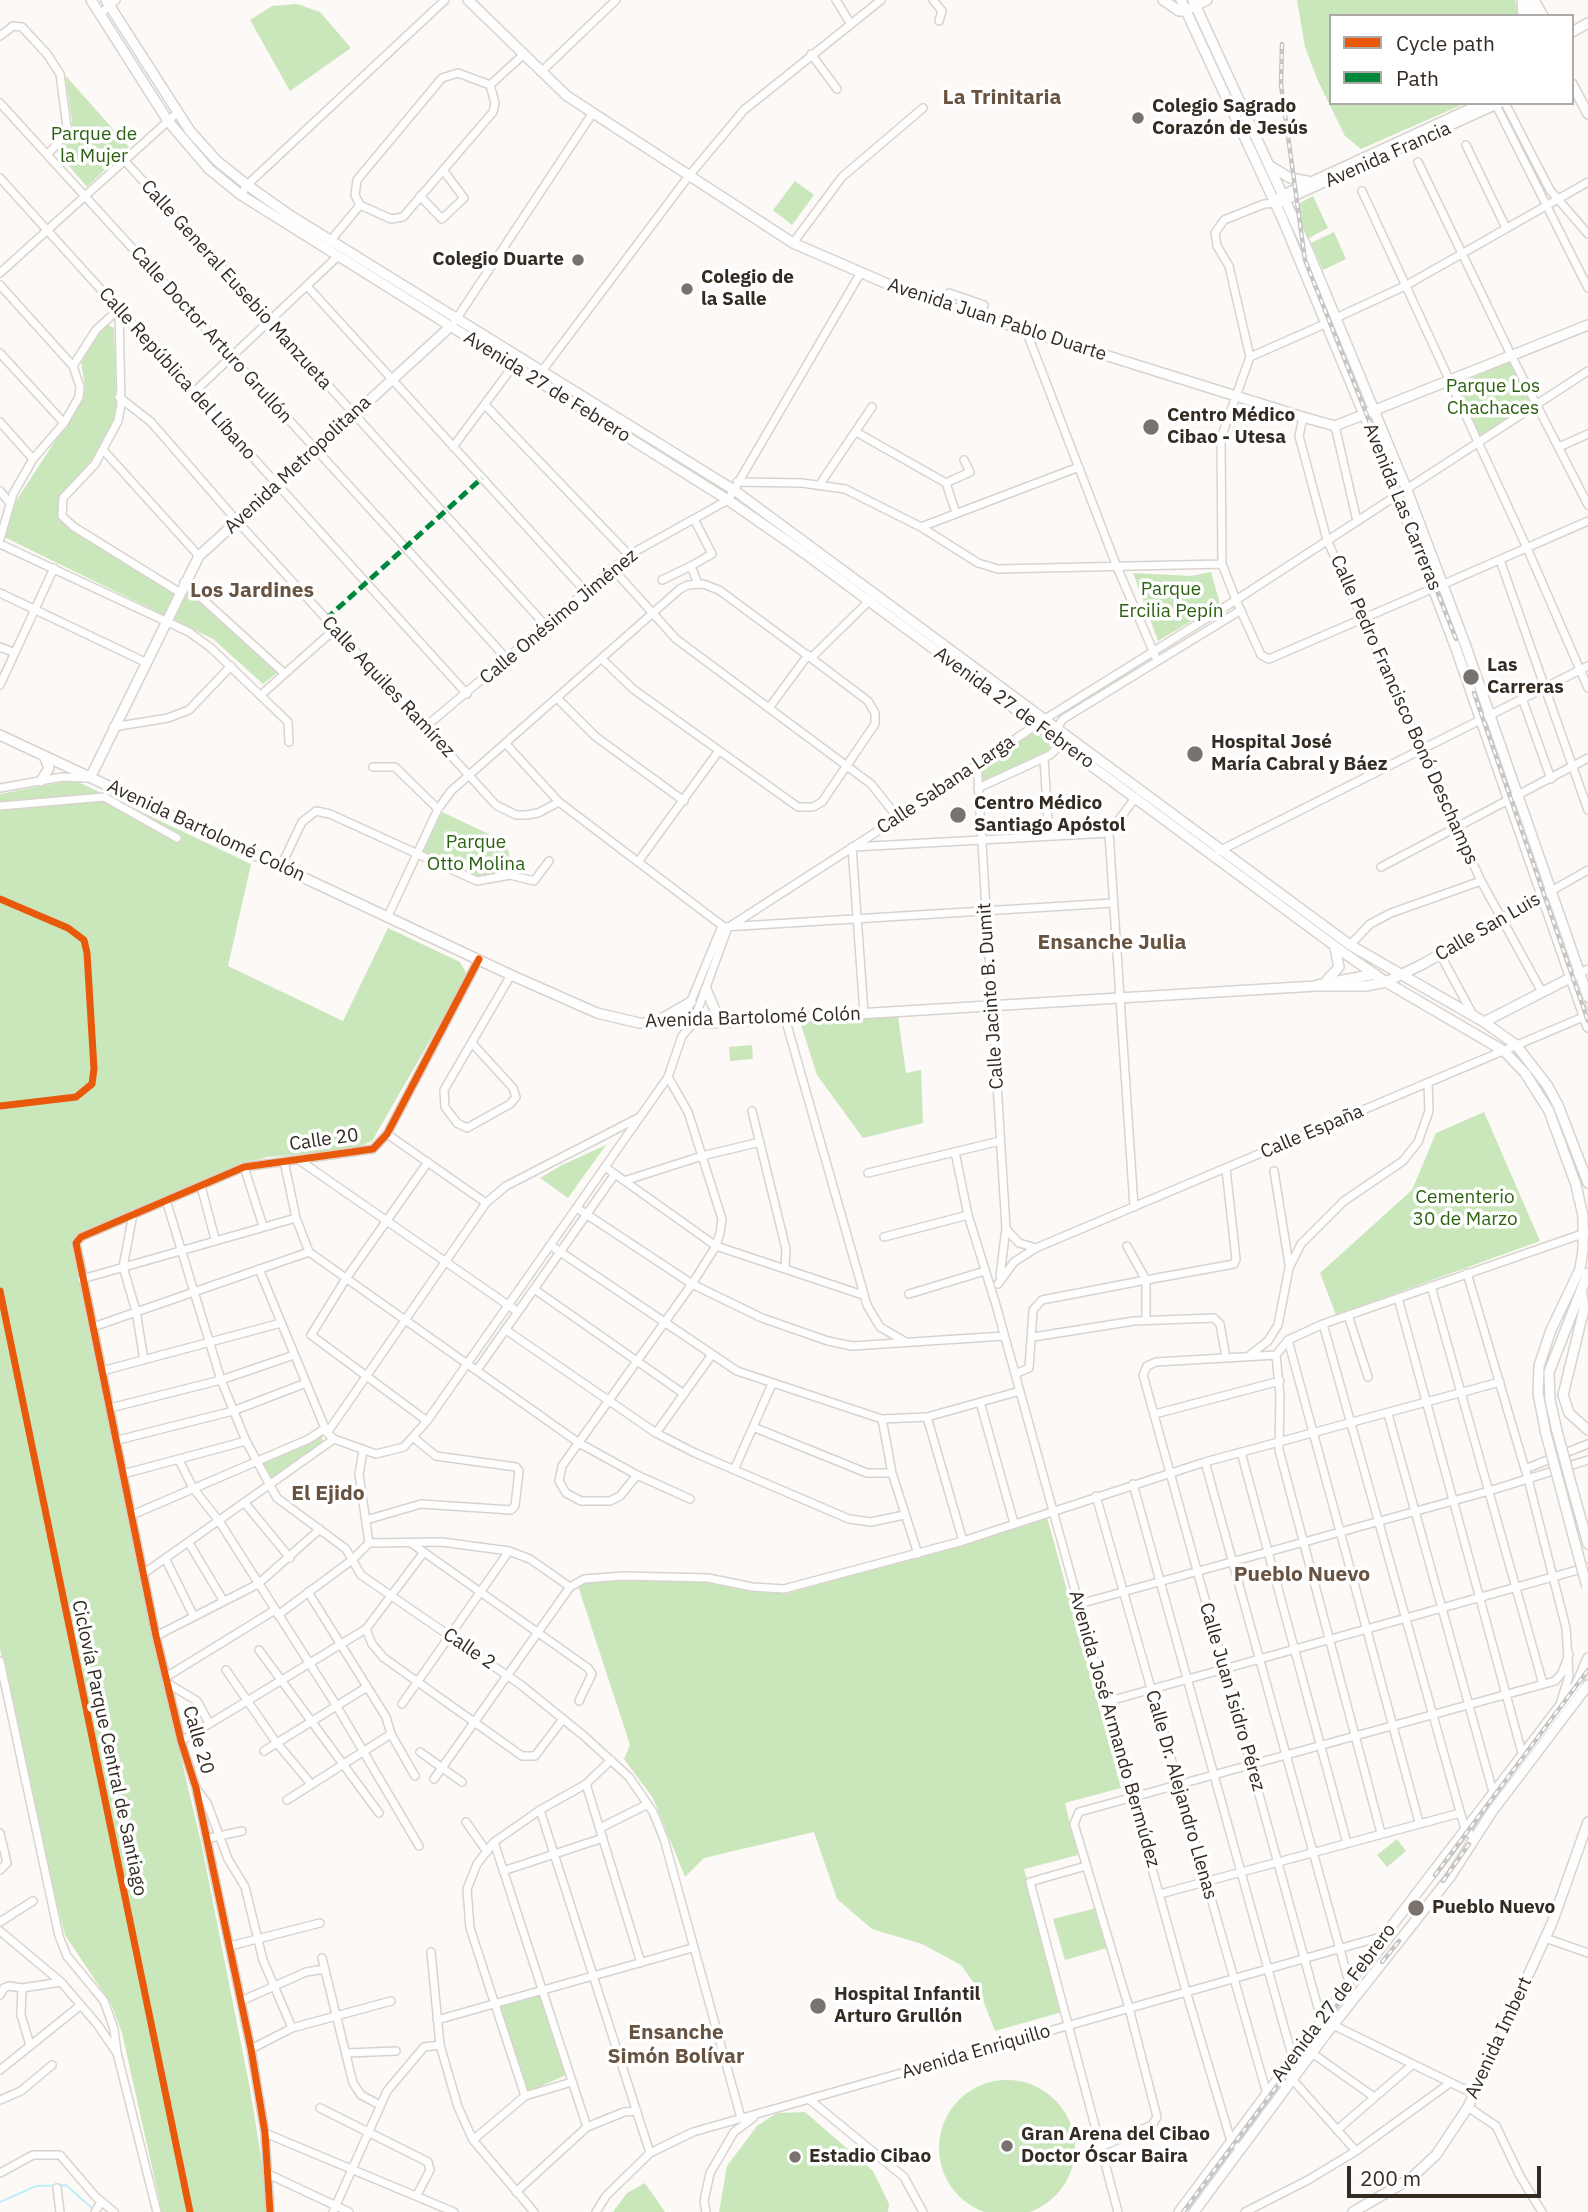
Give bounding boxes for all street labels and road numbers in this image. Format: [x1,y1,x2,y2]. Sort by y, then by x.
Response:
street label: Avenida Francia [1322,117,1454,193]
street label: Calle General Eusebio Manzueta [136,175,336,395]
street label: Calle Doctor Arturo Grullón [126,242,296,428]
street label: Avenida Juan Pablo Duarte [885,274,1109,366]
street label: Calle República del Líbano [93,283,261,465]
street label: Avenida 27 de Febrero [459,326,635,448]
street label: Avenida Metropolitana [220,391,376,539]
street label: Avenida Las Carreras [1358,420,1446,594]
street label: Calle Onésimo Jiménez [475,544,643,690]
street label: Calle Pedro Francisco Bonó Deschamps [1325,552,1483,868]
street label: Calle Aquiles Ramírez [317,612,459,762]
street label: Avenida 27 de Febrero [930,642,1098,774]
street label: Calle Sabana Larga [873,730,1019,840]
street label: Avenida Bartolomé Colón [103,775,309,887]
street label: Calle San Luis [1431,888,1545,966]
street label: Calle Jacinto B. Dumit [973,902,1009,1090]
street label: Avenida Bartolomé Colón [645,1003,861,1033]
street label: Calle España [1257,1100,1367,1164]
street label: Calle 20 [288,1124,360,1156]
street label: Avenida José Armando Bermúdez [1063,1588,1165,1870]
street label: Ciclovía Parque Central de Santiago [66,1598,152,1898]
street label: Calle Juan Isidro Pérez [1194,1600,1270,1794]
street label: Calle 2 [438,1623,500,1675]
street label: Calle Dr. Alejandro Llenas [1140,1688,1222,1902]
street label: Calle 20 [177,1703,219,1777]
street label: Avenida 27 de Febrero [1267,1919,1401,2087]
street label: Avenida Imbert [1461,1973,1537,2103]
street label: Avenida Enriquillo [899,2020,1053,2084]

